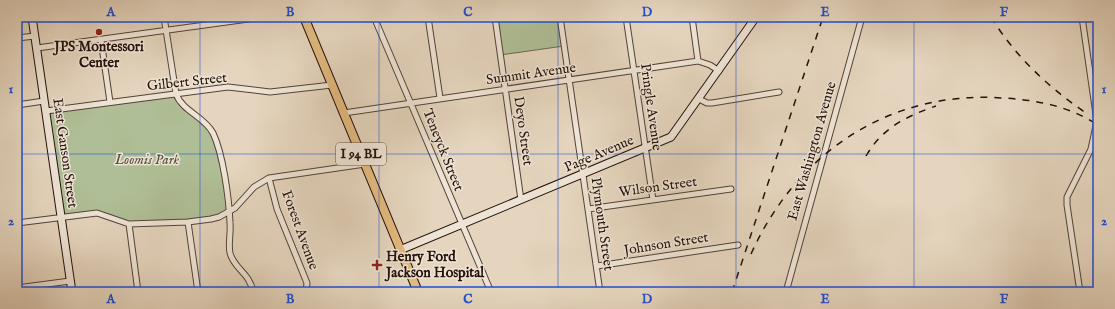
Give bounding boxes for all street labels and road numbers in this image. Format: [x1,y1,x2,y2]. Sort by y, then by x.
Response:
street label: Summit Avenue [485,59,578,89]
street label: Pringle Avenue [636,62,666,152]
street label: Gilbert Street [146,69,228,95]
street label: East Washington Avenue [784,79,841,223]
street label: Deyo Street [509,95,537,167]
street label: East Ganson Street [48,97,82,209]
street label: Teneyck Street [418,106,468,194]
street label: Page Avenue [561,131,637,177]
road number: I 94 BL [336,143,386,165]
street label: Wilson Street [618,173,698,201]
street label: Plymouth Street [587,176,617,272]
street label: Forest Avenue [277,188,323,273]
street label: Johnson Street [620,228,710,260]

